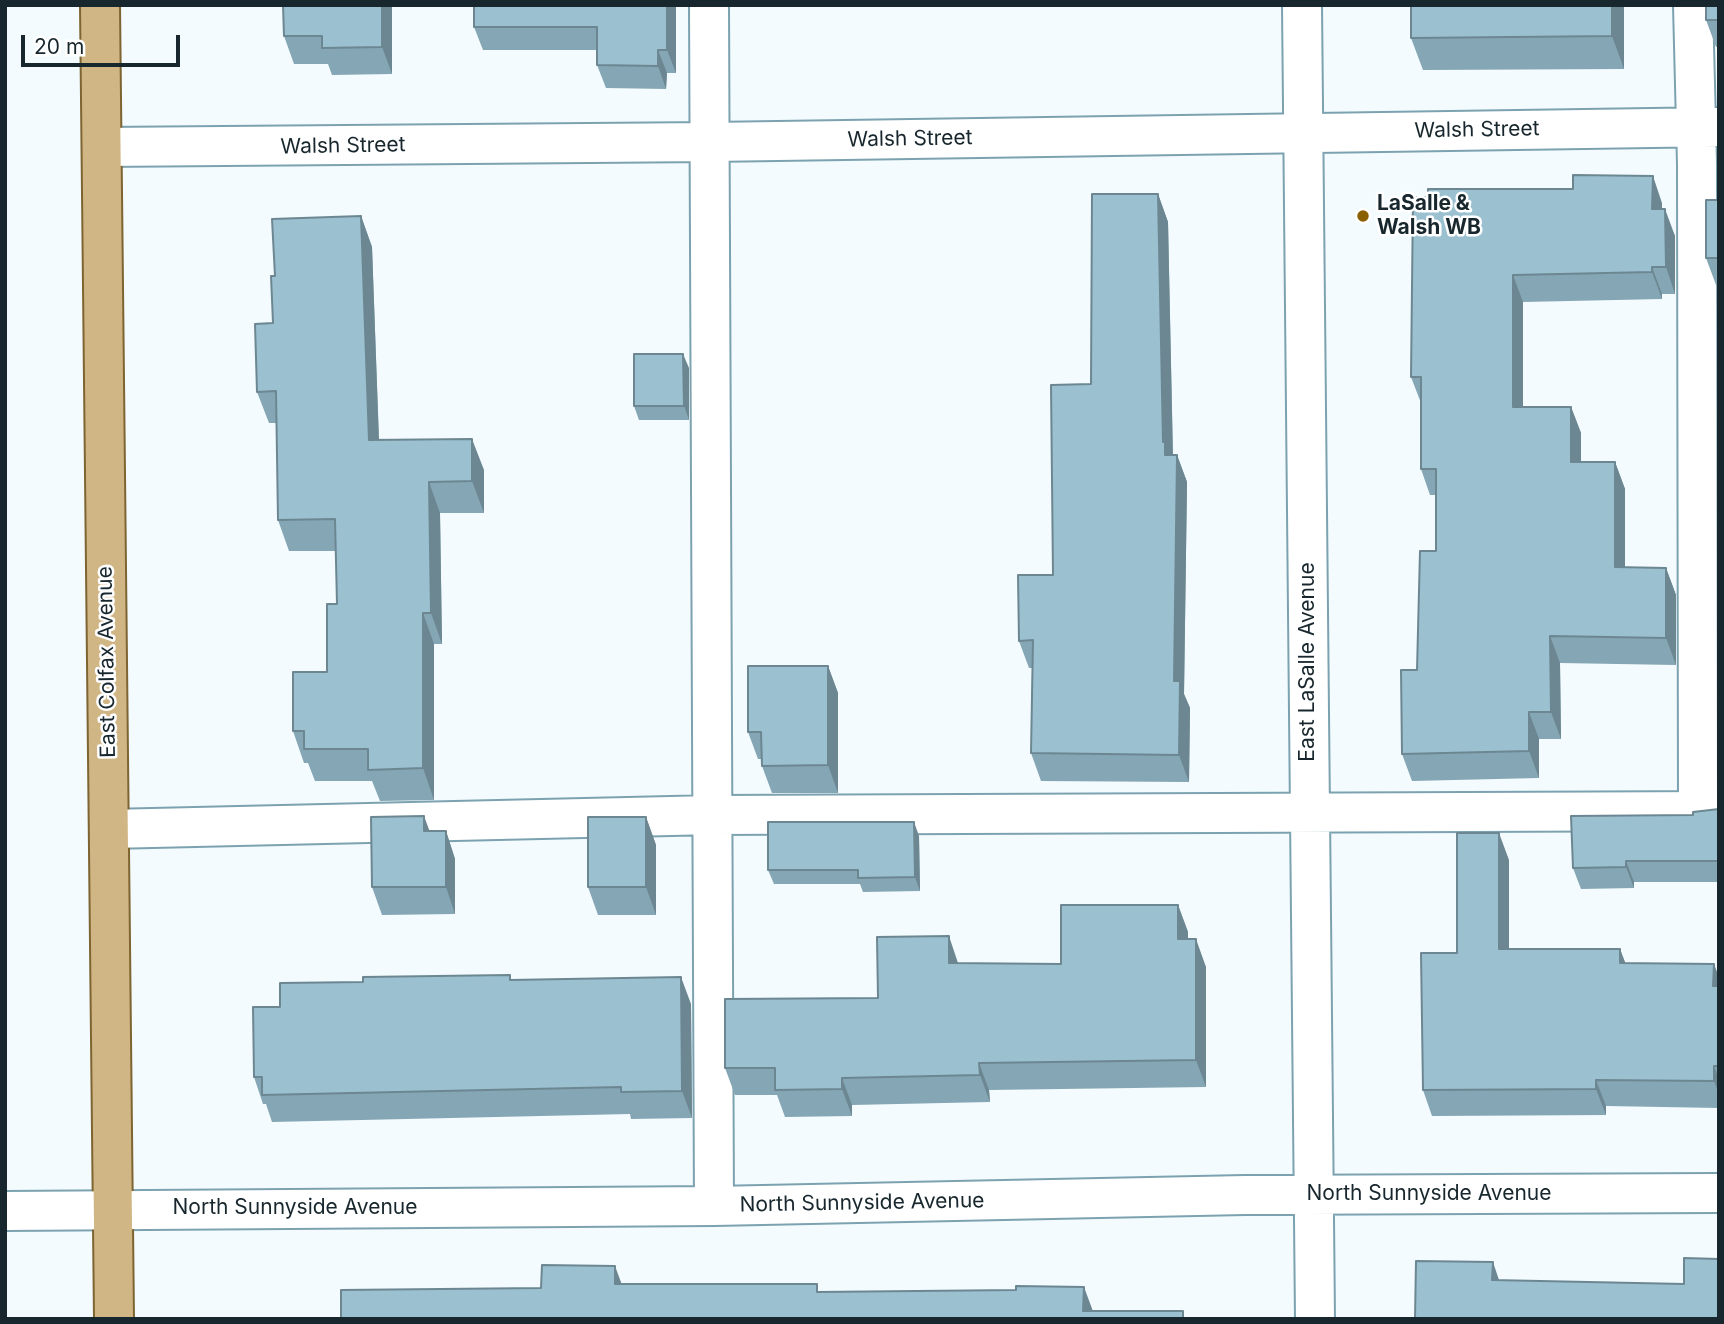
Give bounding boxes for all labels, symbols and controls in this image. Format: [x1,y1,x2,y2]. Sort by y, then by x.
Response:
scale bar [24,21,184,65]
text: 20 m [34,34,84,59]
street label: Walsh Street [1414,116,1540,144]
street label: Walsh Street [847,125,973,153]
street label: Walsh Street [280,132,406,160]
place label: LaSalle & Walsh WB [1377,191,1481,241]
marker: LaSalle & Walsh WB [1355,208,1371,224]
street label: East LaSalle Avenue [1295,562,1321,762]
street label: East Colfax Avenue [93,566,121,758]
street label: North Sunnyside Avenue [1307,1181,1551,1207]
street label: North Sunnyside Avenue [739,1188,985,1218]
street label: North Sunnyside Avenue [173,1195,417,1221]

